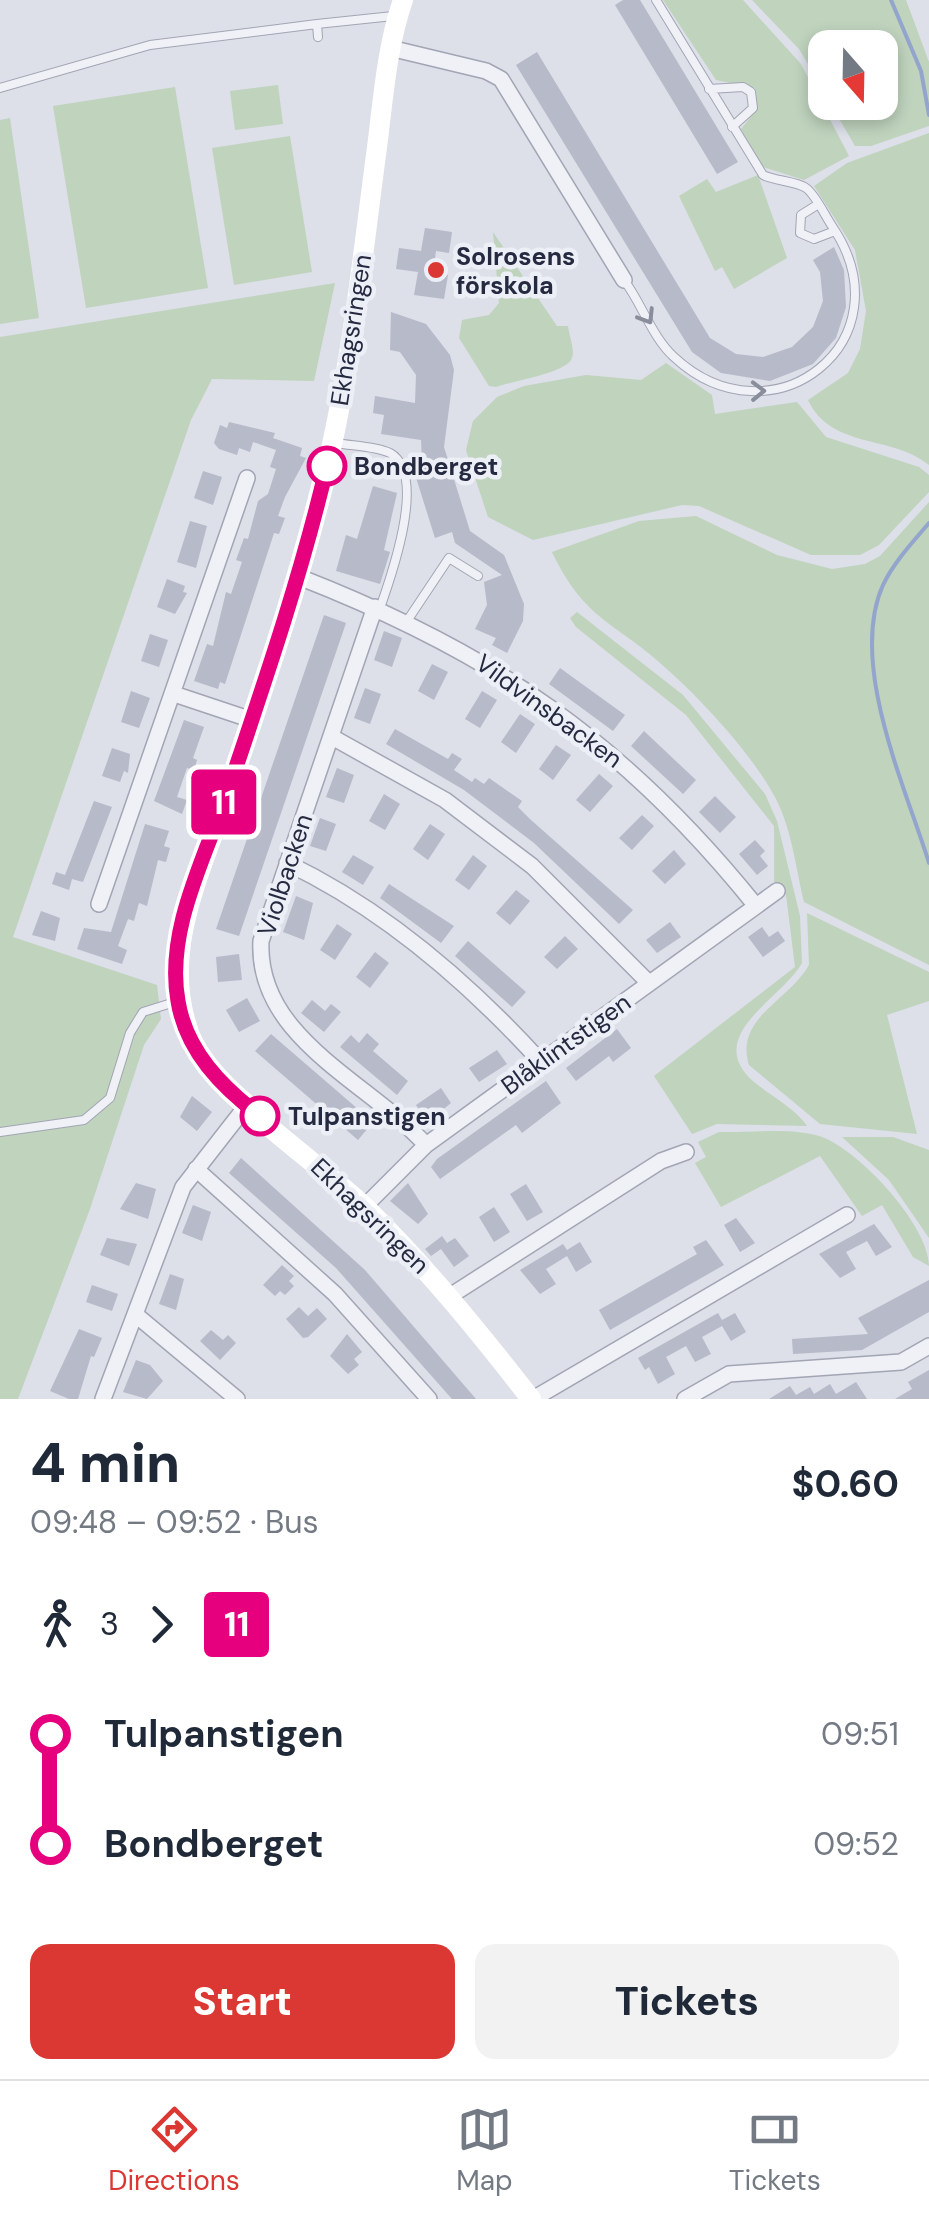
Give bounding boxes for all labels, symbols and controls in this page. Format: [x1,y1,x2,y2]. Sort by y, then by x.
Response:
north arrow [808,30,898,120]
map controls [808,30,898,120]
place label: Solrosens förskola [456,240,575,302]
street label: Ekhagsringen [323,252,379,408]
marker: Solrosens förskola [425,259,447,281]
one-way arrow [635,306,654,324]
one-way arrow [751,380,767,401]
marker: Bondberget [308,447,346,485]
place label: Bondberget [354,450,498,483]
street label: Vildvinsbacken [469,647,629,775]
line badge: 11 [179,770,269,834]
text: 11 [211,779,237,825]
street label: Violbacken [250,810,320,940]
street label: Blåklintstigen [495,986,637,1102]
marker: Tulpanstigen [241,1097,279,1135]
place label: Tulpanstigen [288,1100,446,1133]
street label: Ekhagsringen [304,1151,436,1281]
text: 4 min [30,1427,180,1499]
text: $0.60 [792,1459,899,1509]
text: 09:48 – 09:52 · Bus [30,1501,319,1543]
icon: walk [30,1597,85,1652]
icon: forward [134,1597,189,1652]
text: 11 [224,1601,249,1647]
text: 3 [100,1603,119,1645]
text: Tulpanstigen [104,1709,344,1759]
text: 09:51 [821,1713,899,1755]
text: Bondberget [104,1819,324,1869]
text: 09:52 [813,1823,899,1865]
button: Start [30,1944,455,2059]
button: Tickets [475,1944,899,2059]
tab: Directions [108,2102,240,2199]
tab: Map [456,2102,513,2199]
tab: Tickets [729,2102,821,2199]

